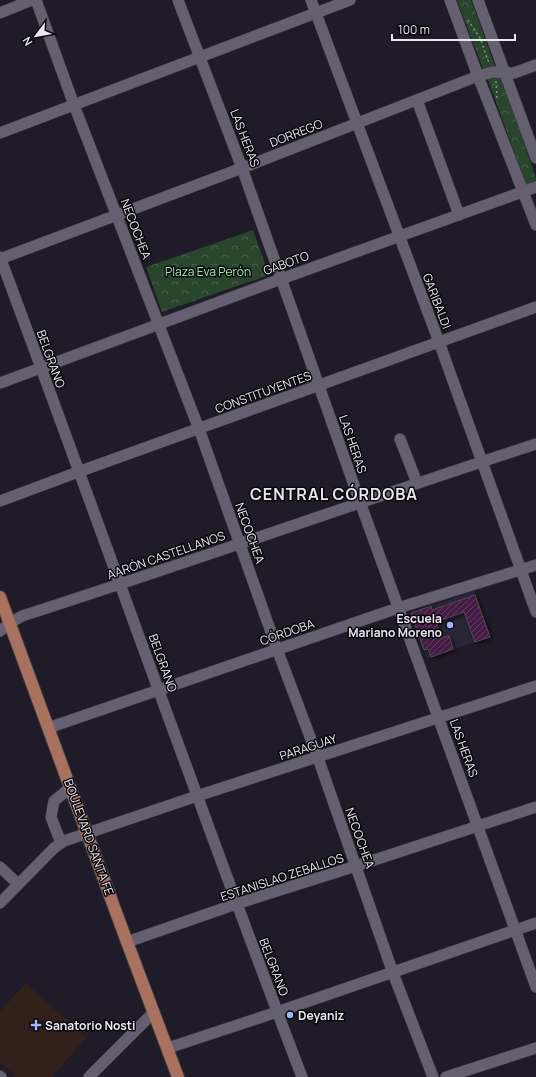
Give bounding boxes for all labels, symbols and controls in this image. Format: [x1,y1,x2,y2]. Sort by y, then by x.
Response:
north arrow [16,16,56,56]
scale bar [392,16,515,42]
text: 100 m [398,21,430,38]
text: N [19,34,36,49]
street label: LAS HERAS [226,107,264,169]
street label: DORREGO [267,115,325,151]
street label: NECOCHEA [117,196,155,262]
street label: GABOTO [261,247,312,279]
park label: Plaza Eva Perón [165,263,251,280]
street label: GARIBALDI [419,271,455,331]
street label: BELGRANO [33,328,69,391]
street label: CONSTITUYENTES [213,367,313,417]
street label: LAS HERAS [335,413,371,475]
district label: CENTRAL CÓRDOBA [250,483,418,505]
street label: NECOCHEA [231,500,269,566]
street label: AARÓN CASTELLANOS [105,527,227,583]
place label: Escuela Mariano Moreno [348,610,442,641]
street label: CÓRDOBA [257,615,317,649]
marker: Escuela Mariano Moreno [445,620,455,630]
street label: BELGRANO [145,632,181,695]
street label: LAS HERAS [446,717,482,779]
street label: PARAGUAY [277,730,339,764]
street label: BOULEVARD SANTA FE [60,777,118,898]
street label: NECOCHEA [341,805,379,871]
street label: ESTANISLAO ZEBALLOS [218,849,346,905]
street label: BELGRANO [255,936,293,999]
place label: Deyaniz [298,1007,344,1024]
marker: Deyaniz [285,1010,295,1020]
place label: Sanatorio Nosti [45,1017,135,1034]
marker: Sanatorio Nosti [30,1019,42,1031]

